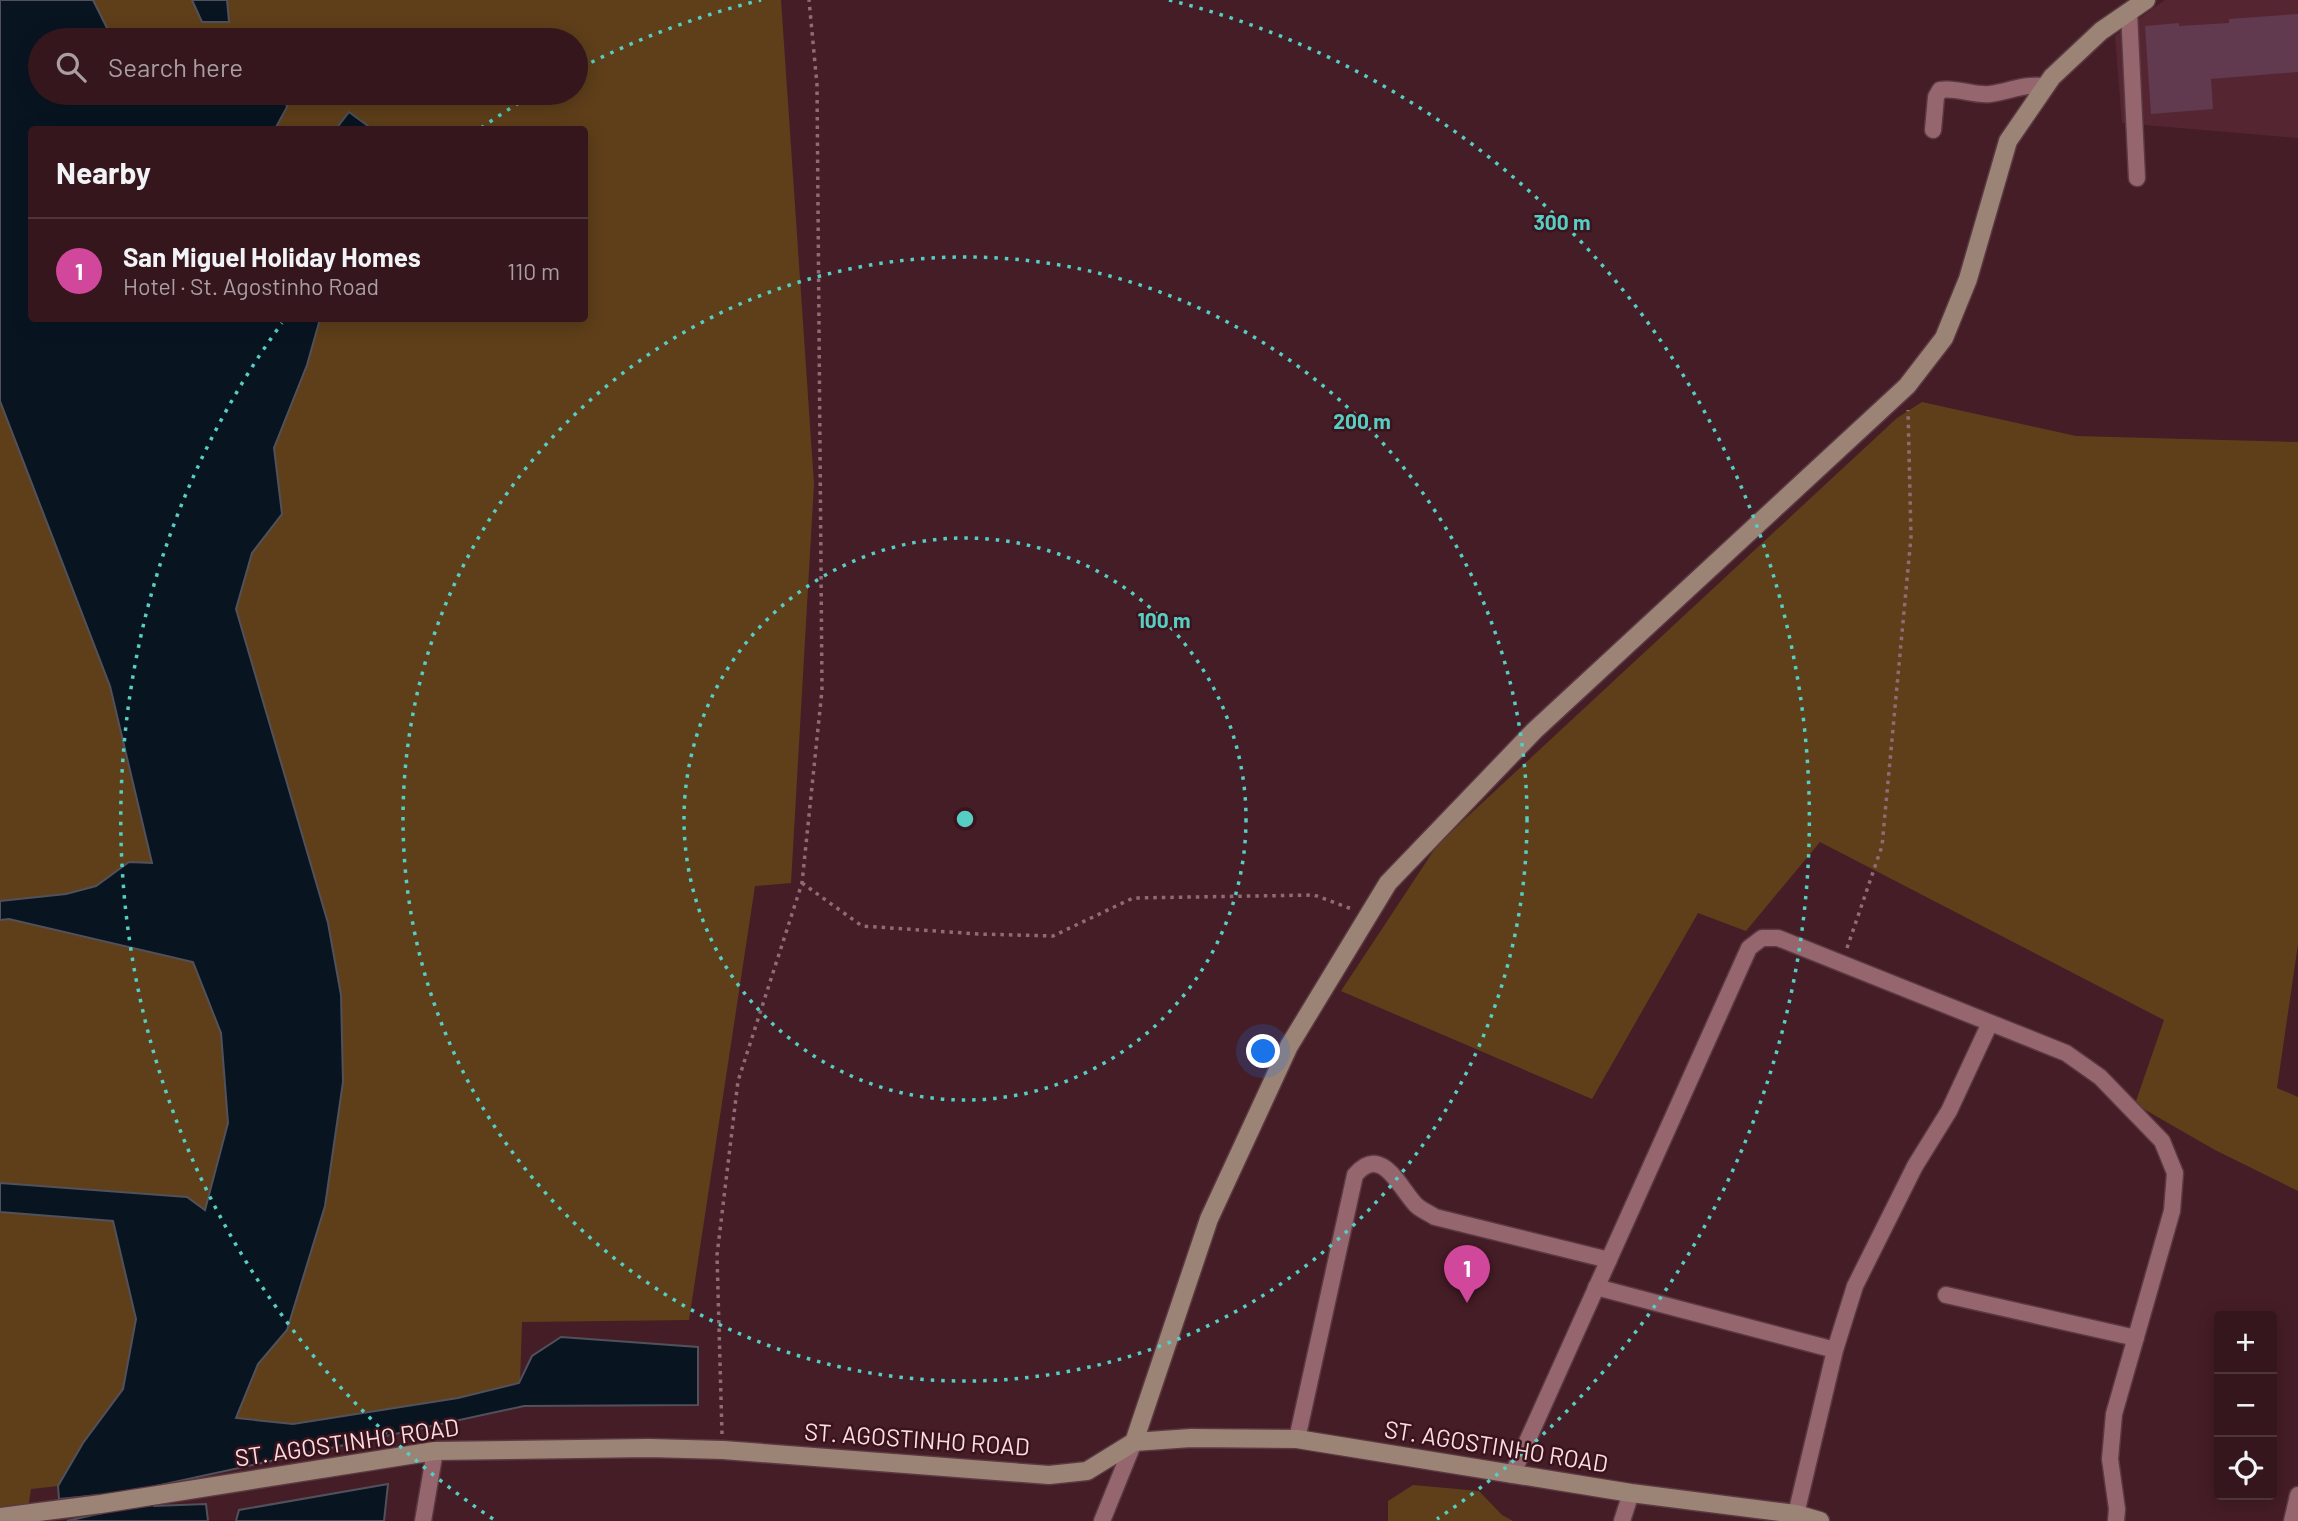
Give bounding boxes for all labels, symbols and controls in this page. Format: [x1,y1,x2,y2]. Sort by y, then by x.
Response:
search box [28,28,588,105]
icon: search [52,48,90,86]
text: Search here [108,51,243,82]
text: Nearby [56,154,151,190]
text: 300 m [1533,209,1591,234]
text: San Miguel Holiday Homes [123,241,421,272]
text: 1 [75,257,83,285]
text: 110 m [507,257,560,285]
text: Hotel · St. Agostinho Road [123,272,379,300]
text: 200 m [1333,408,1391,433]
text: 100 m [1137,607,1191,632]
centre of rings [953,807,977,831]
your location [1246,1034,1280,1068]
pin: 1 [1444,1245,1490,1303]
map controls [2214,1311,2277,1500]
button: + [2214,1311,2277,1374]
button: − [2214,1374,2277,1437]
street label: ST. AGOSTINHO ROAD [233,1411,461,1472]
street label: ST. AGOSTINHO ROAD [1382,1414,1610,1478]
street label: ST. AGOSTINHO ROAD [803,1416,1031,1461]
button: locate [2214,1437,2277,1500]

